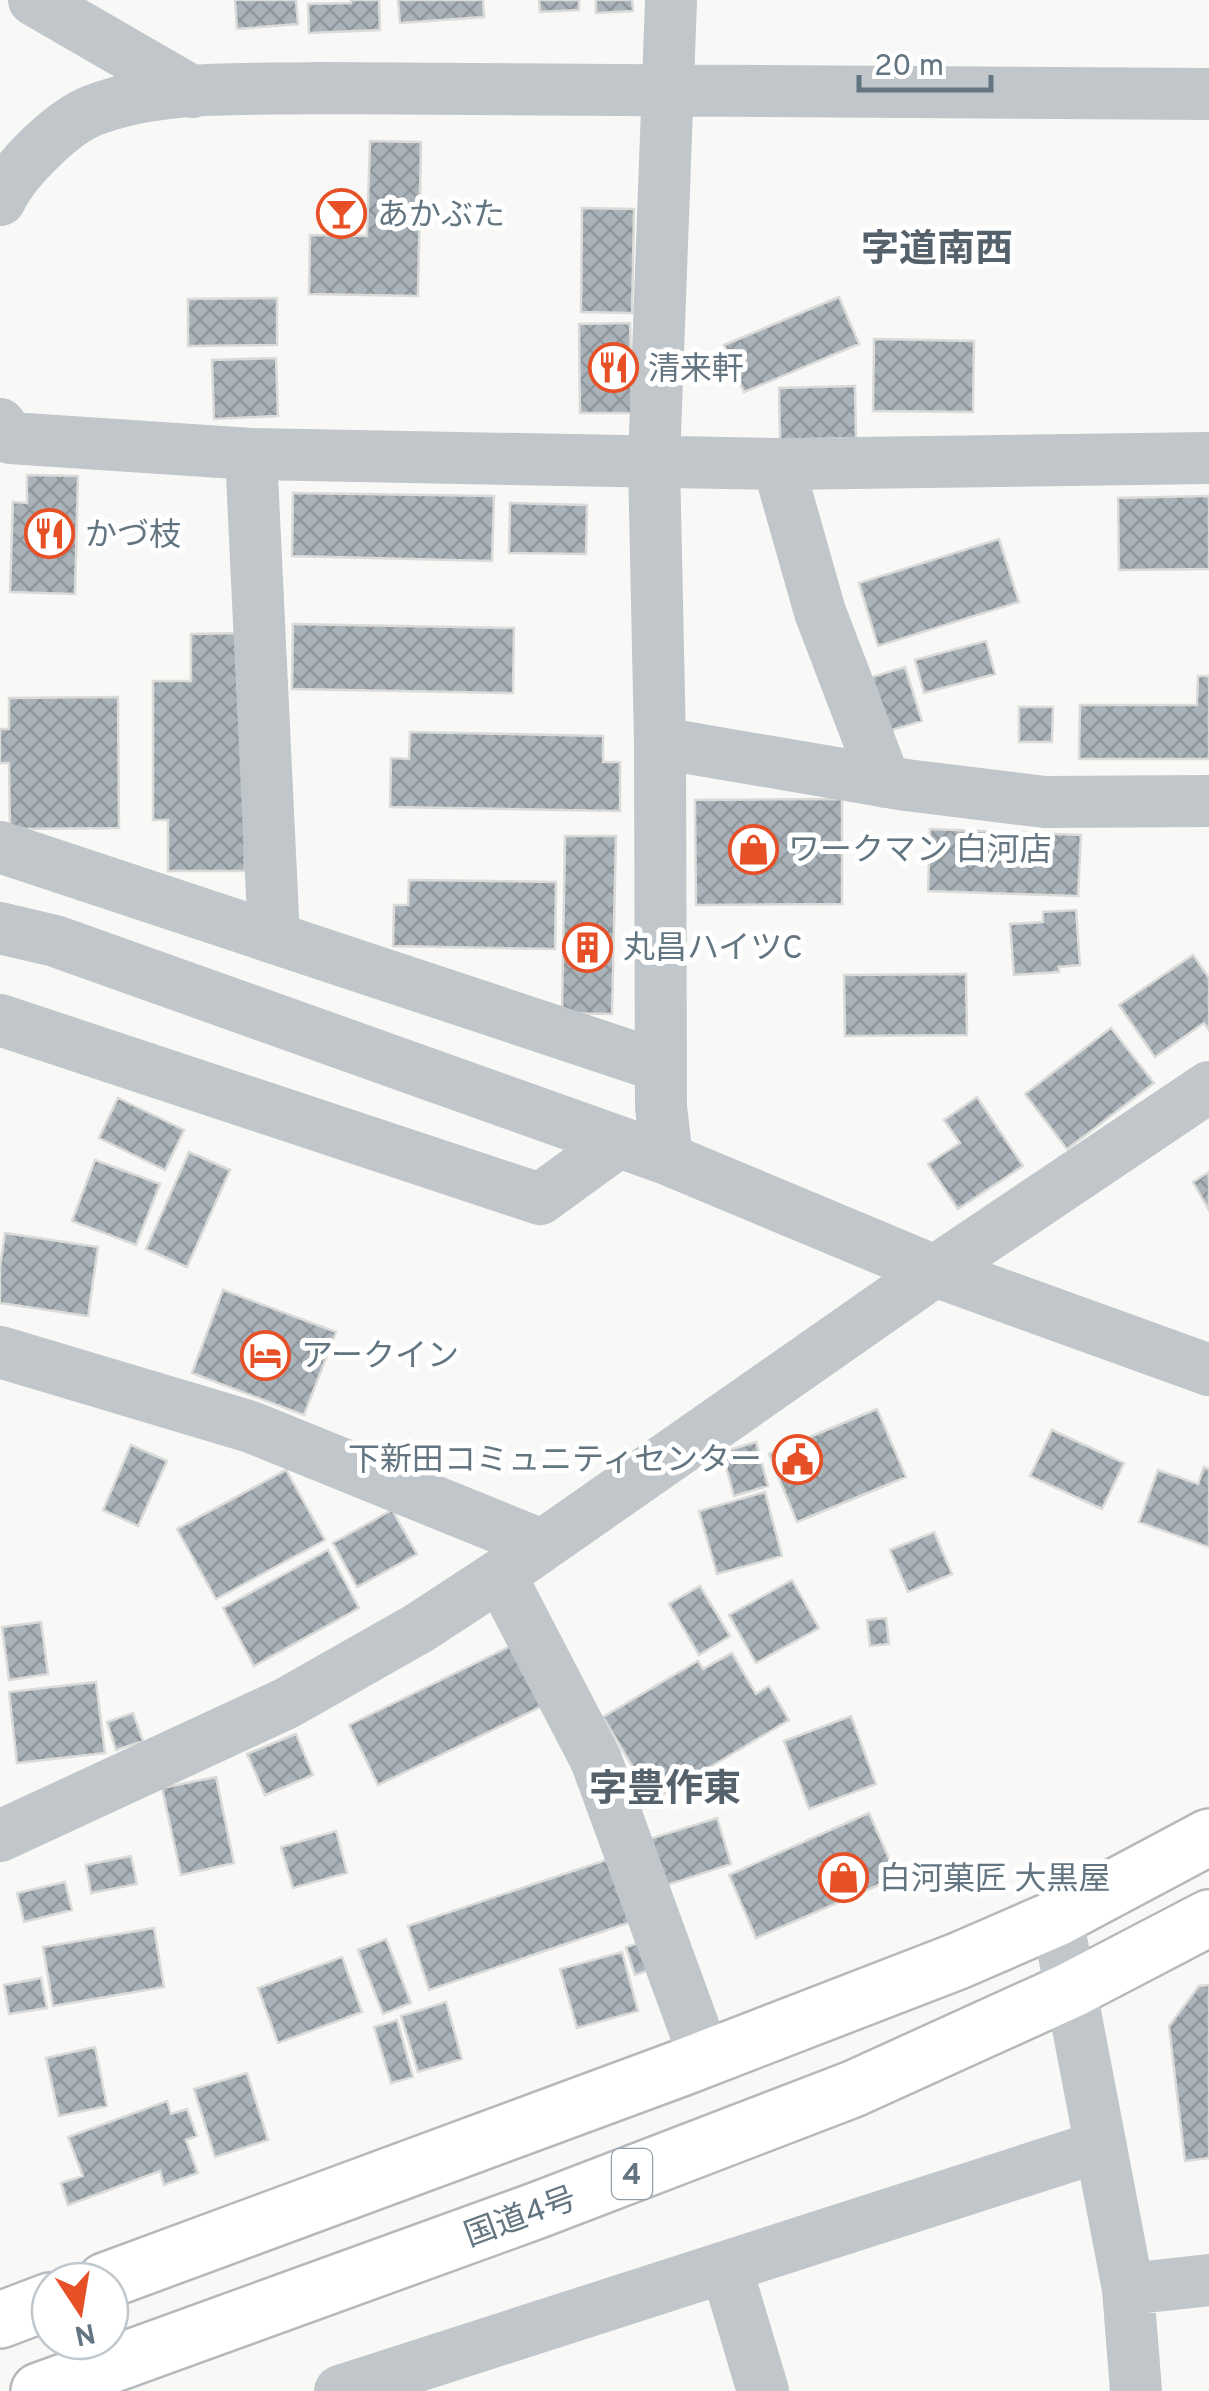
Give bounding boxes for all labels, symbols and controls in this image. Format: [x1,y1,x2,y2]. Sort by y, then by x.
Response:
scale bar [859,30,992,92]
text: 20 m [874,49,944,86]
bar icon: あかぶた [316,188,368,240]
place label: あかぶた [377,197,505,237]
district label: 字道南西 [861,227,1013,276]
restaurant icon: 清来軒 [587,342,639,394]
place label: 清来軒 [648,351,744,391]
restaurant icon: かづ枝 [24,508,76,560]
place label: かづ枝 [85,517,181,557]
shop icon: ワークマン 白河店 [727,823,779,875]
place label: ワークマン 白河店 [788,832,1052,872]
building icon: 丸昌ハイツC [562,921,614,973]
place label: 丸昌ハイツC [623,930,803,970]
hotel icon: アークイン [240,1329,292,1381]
place label: アークイン [301,1338,459,1378]
public building icon: 下新田コミュニティセンター [771,1433,823,1485]
place label: 下新田コミュニティセンター [348,1442,762,1482]
district label: 字豊作東 [589,1767,741,1816]
shop icon: 白河菓匠 大黒屋 [818,1852,870,1904]
place label: 白河菓匠 大黒屋 [879,1861,1111,1901]
road number: 4 [612,2149,652,2199]
street label: 国道4号 [460,2180,582,2257]
north arrow [30,2261,130,2361]
text: N [71,2313,98,2352]

